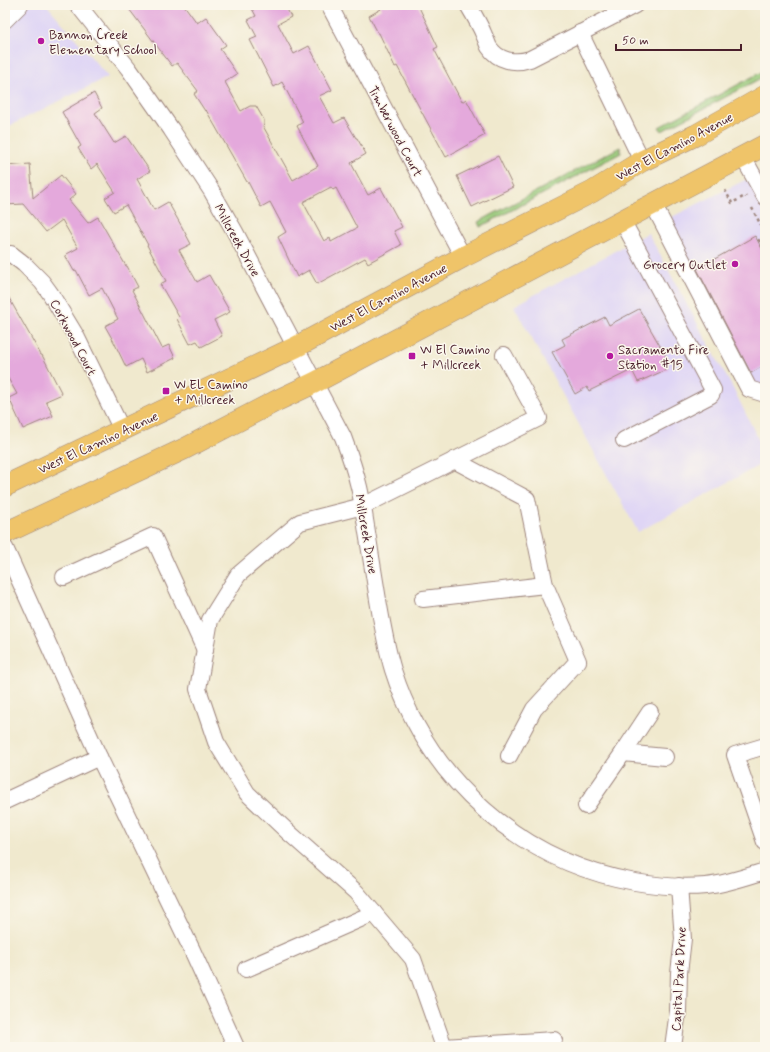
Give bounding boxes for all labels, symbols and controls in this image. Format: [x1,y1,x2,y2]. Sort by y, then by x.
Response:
scale bar [616,26,741,52]
place label: Bannon Creek Elementary School [49,27,157,59]
text: 50 m [622,33,649,49]
marker: Bannon Creek Elementary School [36,36,46,46]
street label: Timberwood Court [364,83,426,180]
street label: West El Camino Avenue [613,109,736,185]
street label: Millcreek Drive [210,201,264,280]
place label: Grocery Outlet [643,257,727,274]
marker: Grocery Outlet [730,259,740,269]
street label: West El Camino Avenue [327,260,450,336]
street label: Corkwood Court [45,296,100,379]
place label: W El Camino + Millcreek [420,342,491,374]
place label: Sacramento Fire Station #15 [618,342,709,374]
marker: W El Camino + Millcreek [407,351,417,361]
marker: Sacramento Fire Station #15 [605,351,615,361]
place label: W EL Camino + Millcreek [174,377,248,409]
marker: W EL Camino + Millcreek [161,386,171,396]
street label: West El Camino Avenue [36,408,161,479]
street label: Millcreek Drive [350,493,381,576]
street label: Capital Park Drive [668,926,691,1032]

